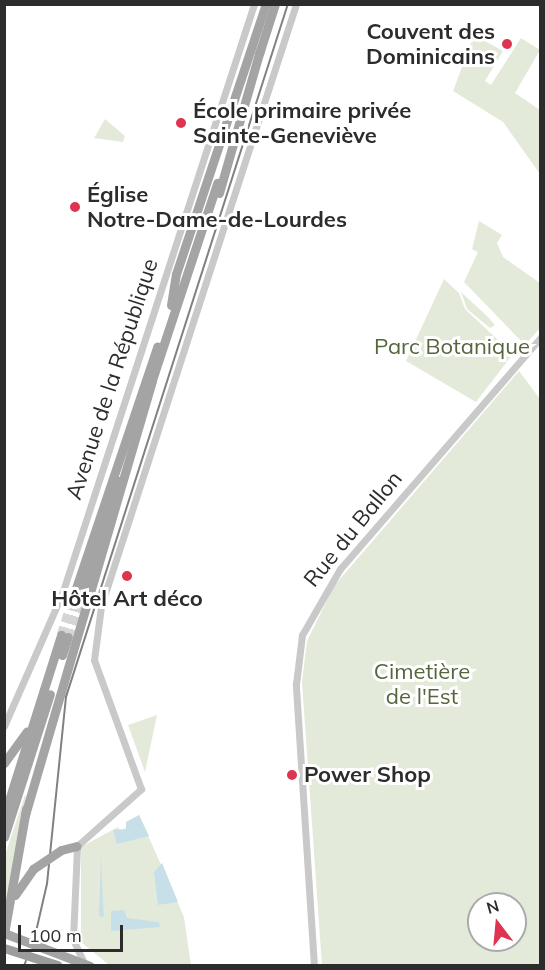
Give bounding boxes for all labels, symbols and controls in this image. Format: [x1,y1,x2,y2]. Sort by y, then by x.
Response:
place label: Couvent des Dominicains [366,18,495,70]
marker: Couvent des Dominicains [500,37,514,51]
place label: École primaire privée Sainte-Geneviève [193,97,411,148]
marker: École primaire privée Sainte-Geneviève [174,116,188,130]
place label: Église Notre-Dame-de-Lourdes [87,181,347,232]
marker: Église Notre-Dame-de-Lourdes [68,200,82,214]
street label: Avenue de la République [61,255,163,503]
park label: Parc Botanique [374,334,530,360]
street label: Rue du Ballon [298,466,408,592]
marker: Hôtel Art déco [120,569,134,583]
place label: Hôtel Art déco [51,586,203,612]
park label: Cimetière de l'Est [374,658,470,710]
place label: Power Shop [304,762,431,788]
marker: Power Shop [285,768,299,782]
north arrow [467,892,527,952]
text: N [484,895,501,918]
scale bar [21,913,126,951]
text: 100 m [29,924,82,947]

